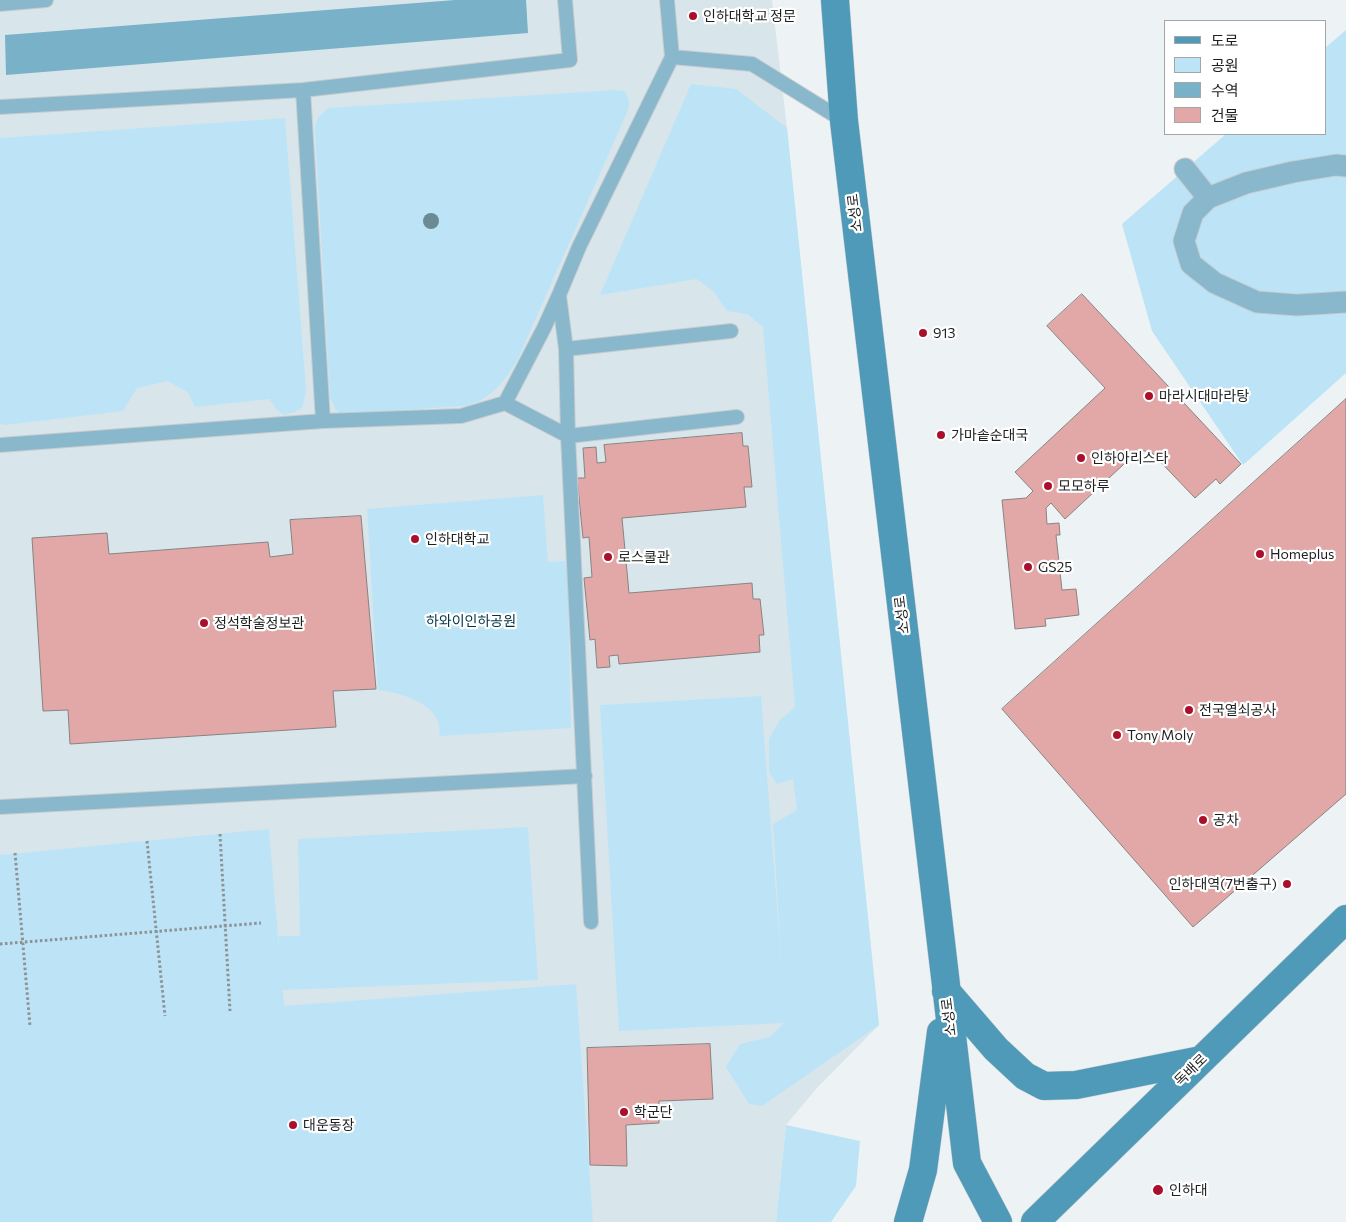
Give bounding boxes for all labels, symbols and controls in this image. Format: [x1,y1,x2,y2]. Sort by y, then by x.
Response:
place label: 인하대학교 정문 [703,8,796,24]
marker: 인하대학교 정문 [687,10,699,22]
legend [1164,20,1326,135]
text: 도로 [1211,31,1239,49]
text: 공원 [1211,56,1239,74]
text: 수역 [1211,81,1239,99]
text: 건물 [1211,106,1239,124]
street label: 소성로 [844,193,866,233]
place label: 913 [933,325,955,341]
marker: 913 [917,327,929,339]
place label: 마라시대마라탕 [1159,388,1249,404]
marker: 마라시대마라탕 [1143,390,1155,402]
place label: 가마솥순대국 [951,427,1028,443]
marker: 가마솥순대국 [935,429,947,441]
place label: 인하아리스타 [1091,450,1168,466]
marker: 인하아리스타 [1075,452,1087,464]
place label: 모모하루 [1058,478,1110,494]
marker: 모모하루 [1042,480,1054,492]
place label: 인하대학교 [425,531,489,547]
marker: 인하대학교 [409,533,421,545]
place label: Homeplus [1270,546,1334,562]
marker: Homeplus [1254,548,1266,560]
place label: 로스쿨관 [618,549,670,565]
marker: 로스쿨관 [602,551,614,563]
place label: GS25 [1038,559,1072,575]
marker: GS25 [1022,561,1034,573]
street label: 소성로 [891,595,913,635]
park label: 하와이인하공원 [426,613,516,629]
place label: 정석학술정보관 [214,615,304,631]
marker: 정석학술정보관 [198,617,210,629]
place label: 전국열쇠공사 [1199,702,1276,718]
marker: 전국열쇠공사 [1183,704,1195,716]
place label: Tony Moly [1127,727,1194,743]
marker: Tony Moly [1111,729,1123,741]
place label: 공차 [1213,812,1239,828]
marker: 공차 [1197,814,1209,826]
place label: 인하대역(7번출구) [1169,876,1277,892]
marker: 인하대역(7번출구) [1281,878,1293,890]
street label: 소성로 [938,997,960,1037]
street label: 독배로 [1171,1051,1211,1089]
place label: 학군단 [634,1104,673,1120]
marker: 학군단 [618,1106,630,1118]
place label: 대운동장 [303,1117,355,1133]
marker: 대운동장 [287,1119,299,1131]
place label: 인하대 [1169,1182,1208,1198]
marker: 인하대 [1151,1183,1165,1197]

